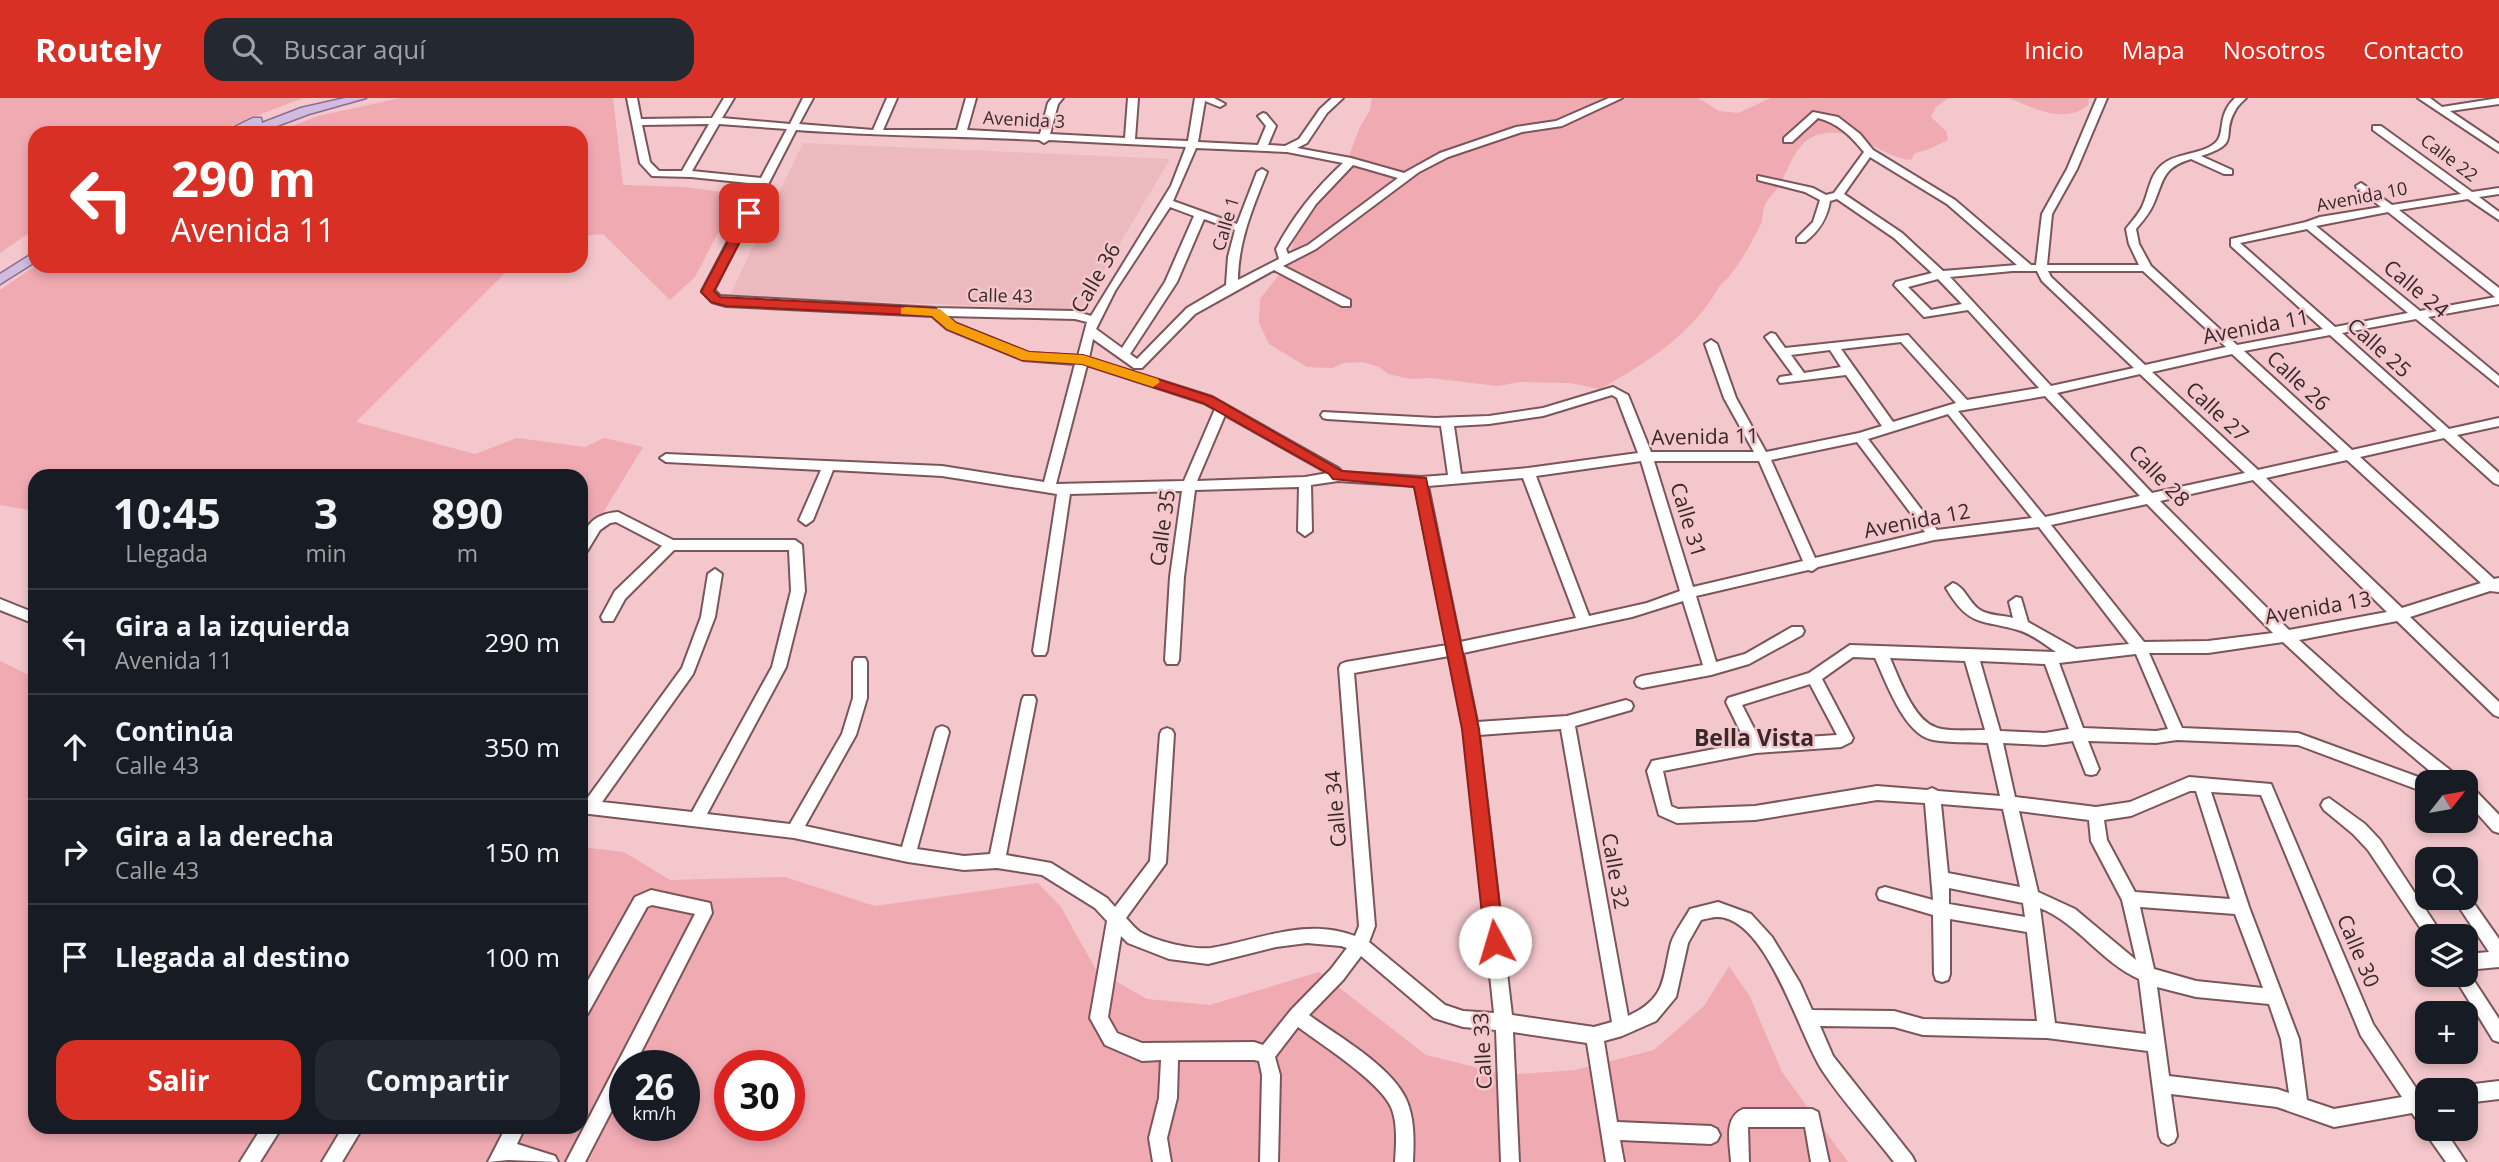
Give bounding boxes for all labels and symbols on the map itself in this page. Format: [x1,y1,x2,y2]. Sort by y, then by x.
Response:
street label: Avenida 3 [982,105,1066,133]
street label: Calle 22 [2416,128,2483,187]
street label: Avenida 10 [2314,175,2409,217]
pin [719,183,779,243]
street label: Calle 1 [1206,194,1244,254]
street label: Calle 36 [1064,237,1126,318]
street label: Calle 24 [2378,253,2455,324]
street label: Calle 43 [967,282,1033,308]
street label: Avenida 11 [2200,302,2311,350]
street label: Calle 25 [2342,311,2418,383]
street label: Calle 26 [2261,344,2336,417]
street label: Calle 27 [2180,375,2255,448]
street label: Avenida 11 [1651,421,1759,451]
street label: Calle 28 [2123,438,2196,513]
street label: Calle 31 [1664,479,1714,561]
street label: Calle 35 [1143,488,1181,568]
street label: Avenida 12 [1861,496,1972,544]
street label: Avenida 13 [2262,584,2373,630]
district label: Bella Vista [1694,721,1814,753]
street label: Calle 34 [1318,770,1352,849]
north arrow [2415,770,2478,833]
street label: Calle 32 [1596,831,1636,911]
position arrow [1458,905,1532,979]
street label: Calle 30 [2331,910,2387,991]
street label: Calle 33 [1466,1012,1498,1090]
speed limit sign: 30 [714,1050,805,1141]

